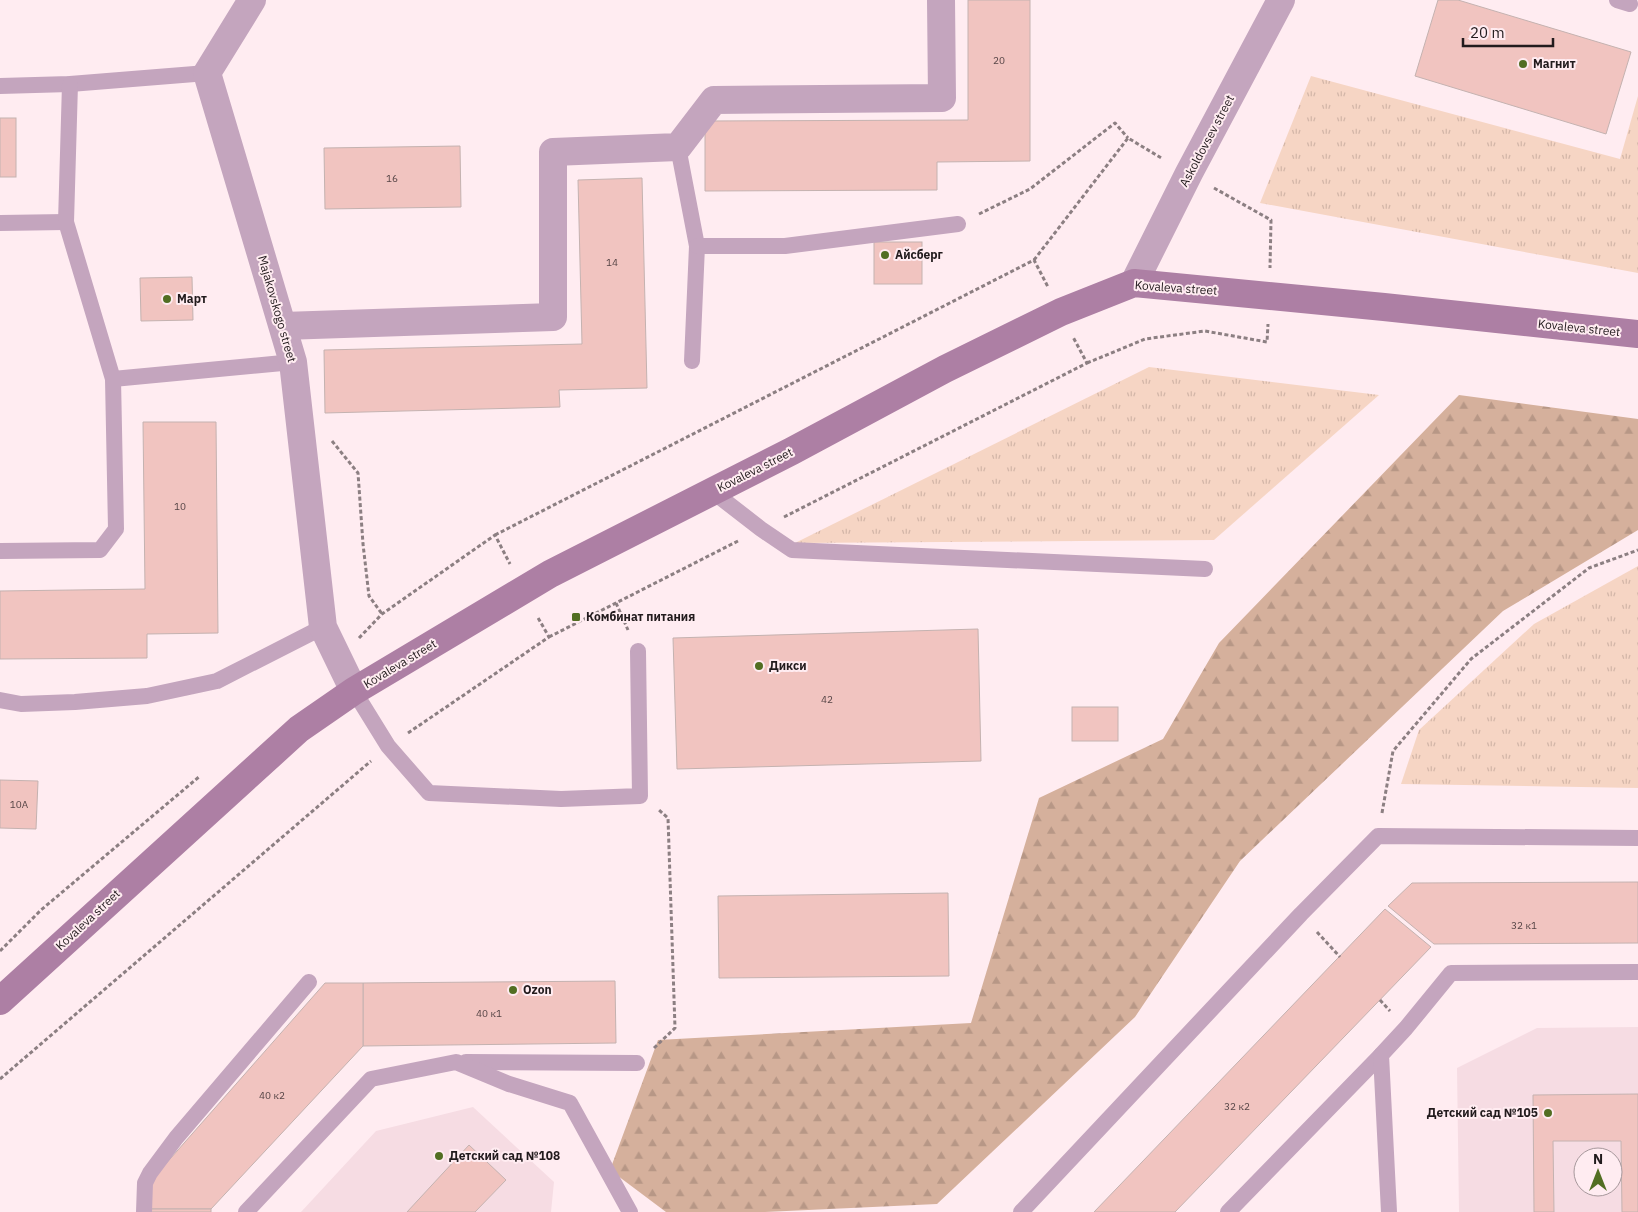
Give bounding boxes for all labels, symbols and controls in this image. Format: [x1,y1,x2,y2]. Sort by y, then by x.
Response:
scale bar [1463,15,1553,47]
text: 20 m [1470,23,1505,42]
house number: 20 [993,54,1005,67]
place label: Магнит [1533,56,1576,71]
marker: Магнит [1517,58,1529,70]
street label: Askoldovsev street [1176,92,1237,189]
house number: 16 [386,172,398,185]
place label: Айсберг [895,247,944,262]
marker: Айсберг [879,249,891,261]
street label: Majakovskogo street [255,254,300,364]
house number: 14 [606,256,618,269]
street label: Kovaleva street [1134,277,1218,298]
place label: Март [177,291,207,306]
marker: Март [161,293,173,305]
street label: Kovaleva street [1537,316,1621,339]
street label: Kovaleva street [715,444,795,495]
house number: 10 [174,500,186,513]
place label: Комбинат питания [586,609,695,624]
marker: Комбинат питания [570,611,582,623]
street label: Kovaleva street [360,636,439,691]
place label: Дикси [769,658,807,673]
marker: Дикси [753,660,765,672]
house number: 42 [821,693,833,706]
house number: 10А [10,798,29,811]
street label: Kovaleva street [52,886,123,953]
house number: 32 к1 [1511,919,1537,932]
place label: Ozon [523,982,552,997]
marker: Ozon [507,984,519,996]
house number: 40 к1 [476,1007,502,1020]
house number: 40 к2 [259,1089,285,1102]
house number: 32 к2 [1224,1100,1250,1113]
place label: Детский сад №105 [1427,1105,1538,1120]
marker: Детский сад №105 [1542,1107,1554,1119]
north arrow [1573,1147,1623,1197]
place label: Детский сад №108 [449,1148,560,1163]
marker: Детский сад №108 [433,1150,445,1162]
text: N [1593,1150,1603,1168]

